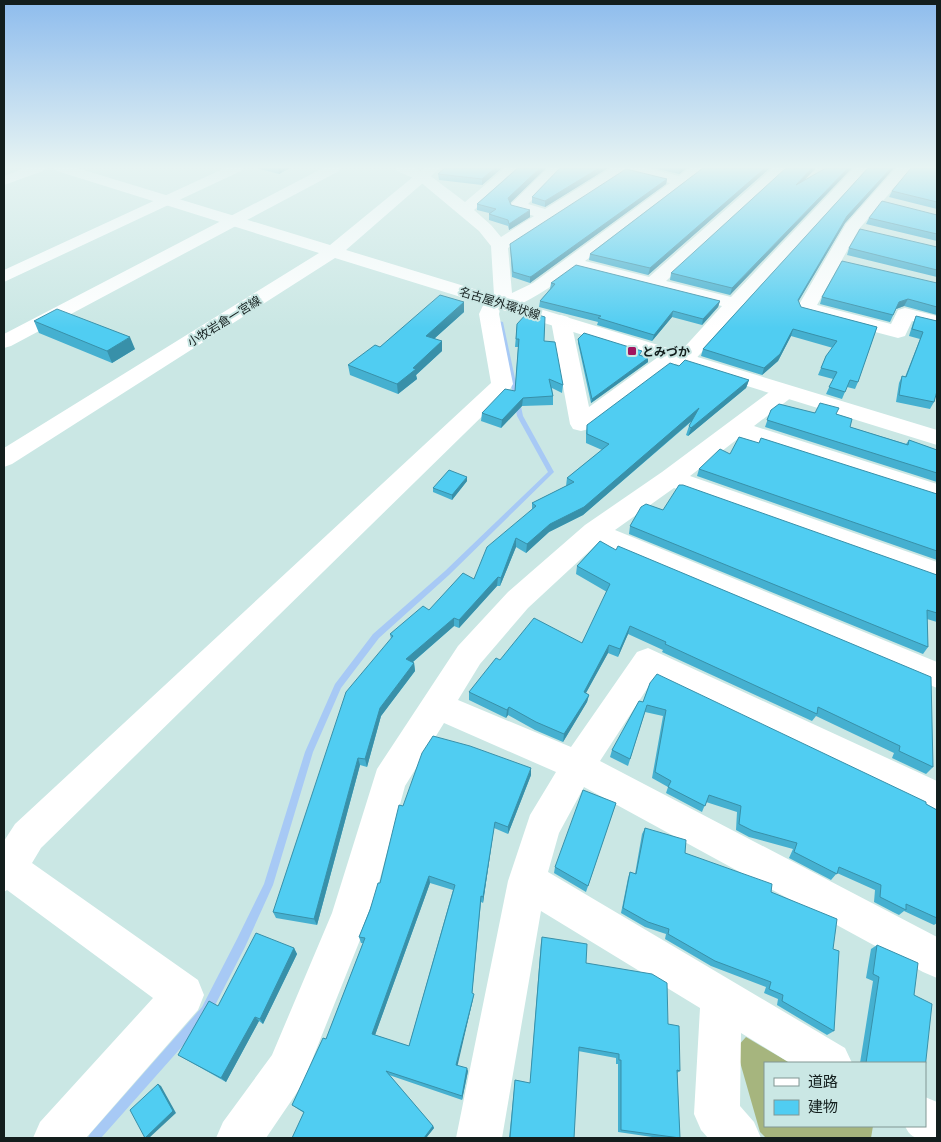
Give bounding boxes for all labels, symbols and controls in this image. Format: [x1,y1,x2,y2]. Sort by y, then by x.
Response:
street label: 名古屋外環状線 [458,284,542,322]
street label: 小牧岩倉一宮線 [184,292,264,350]
place label: とみづか [642,344,690,359]
marker: とみづか [626,345,638,357]
legend [764,1062,926,1127]
text: 道路 [808,1072,838,1091]
text: 建物 [808,1097,838,1116]

